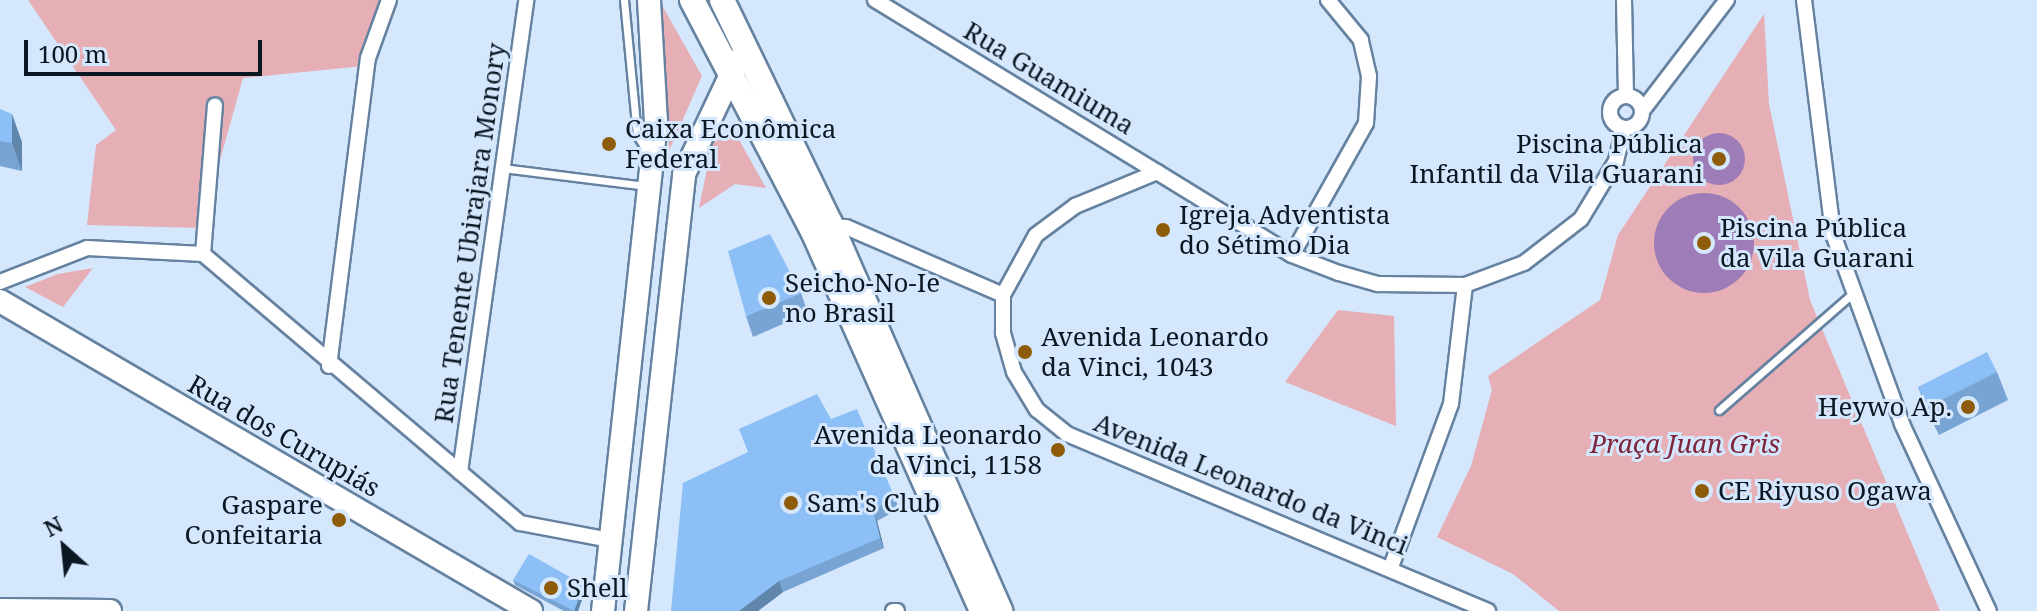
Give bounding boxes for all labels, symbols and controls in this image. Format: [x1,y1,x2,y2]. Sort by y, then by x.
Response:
street label: Rua Guamiuma [958,15,1140,141]
scale bar [28,24,266,74]
text: 100 m [38,37,107,70]
street label: Rua Tenente Ubirajara Monory [428,41,512,425]
place label: Caixa Econômica Federal [625,113,836,174]
place label: Piscina Pública Infantil da Vila Guarani [1410,128,1703,190]
marker: Caixa Econômica Federal [600,135,618,153]
marker: Piscina Pública Infantil da Vila Guarani [1710,150,1728,168]
place label: Igreja Adventista do Sétimo Dia [1179,199,1390,260]
place label: Piscina Pública da Vila Guarani [1720,212,1914,274]
marker: Igreja Adventista do Sétimo Dia [1154,221,1172,239]
marker: Piscina Pública da Vila Guarani [1695,234,1713,252]
place label: Seicho-No-Ie no Brasil [785,267,940,328]
marker: Seicho-No-Ie no Brasil [760,289,778,307]
place label: Avenida Leonardo da Vinci, 1043 [1041,321,1269,382]
marker: Avenida Leonardo da Vinci, 1043 [1016,343,1034,361]
street label: Rua dos Curupiás [183,368,385,504]
place label: Heywo Ap. [1818,391,1952,423]
marker: Heywo Ap. [1959,398,1977,416]
street label: Avenida Leonardo da Vinci [1089,407,1413,561]
place label: Avenida Leonardo da Vinci, 1158 [814,419,1042,480]
park label: Praça Juan Gris [1590,428,1780,460]
marker: Avenida Leonardo da Vinci, 1158 [1049,441,1067,459]
place label: CE Riyuso Ogawa [1718,475,1932,507]
marker: CE Riyuso Ogawa [1693,482,1711,500]
place label: Sam's Club [807,487,940,519]
place label: Gaspare Confeitaria [184,489,323,550]
marker: Sam's Club [782,494,800,512]
north arrow [24,507,104,587]
text: N [39,508,68,543]
marker: Gaspare Confeitaria [330,511,348,529]
place label: Shell [567,572,628,604]
marker: Shell [542,579,560,597]

